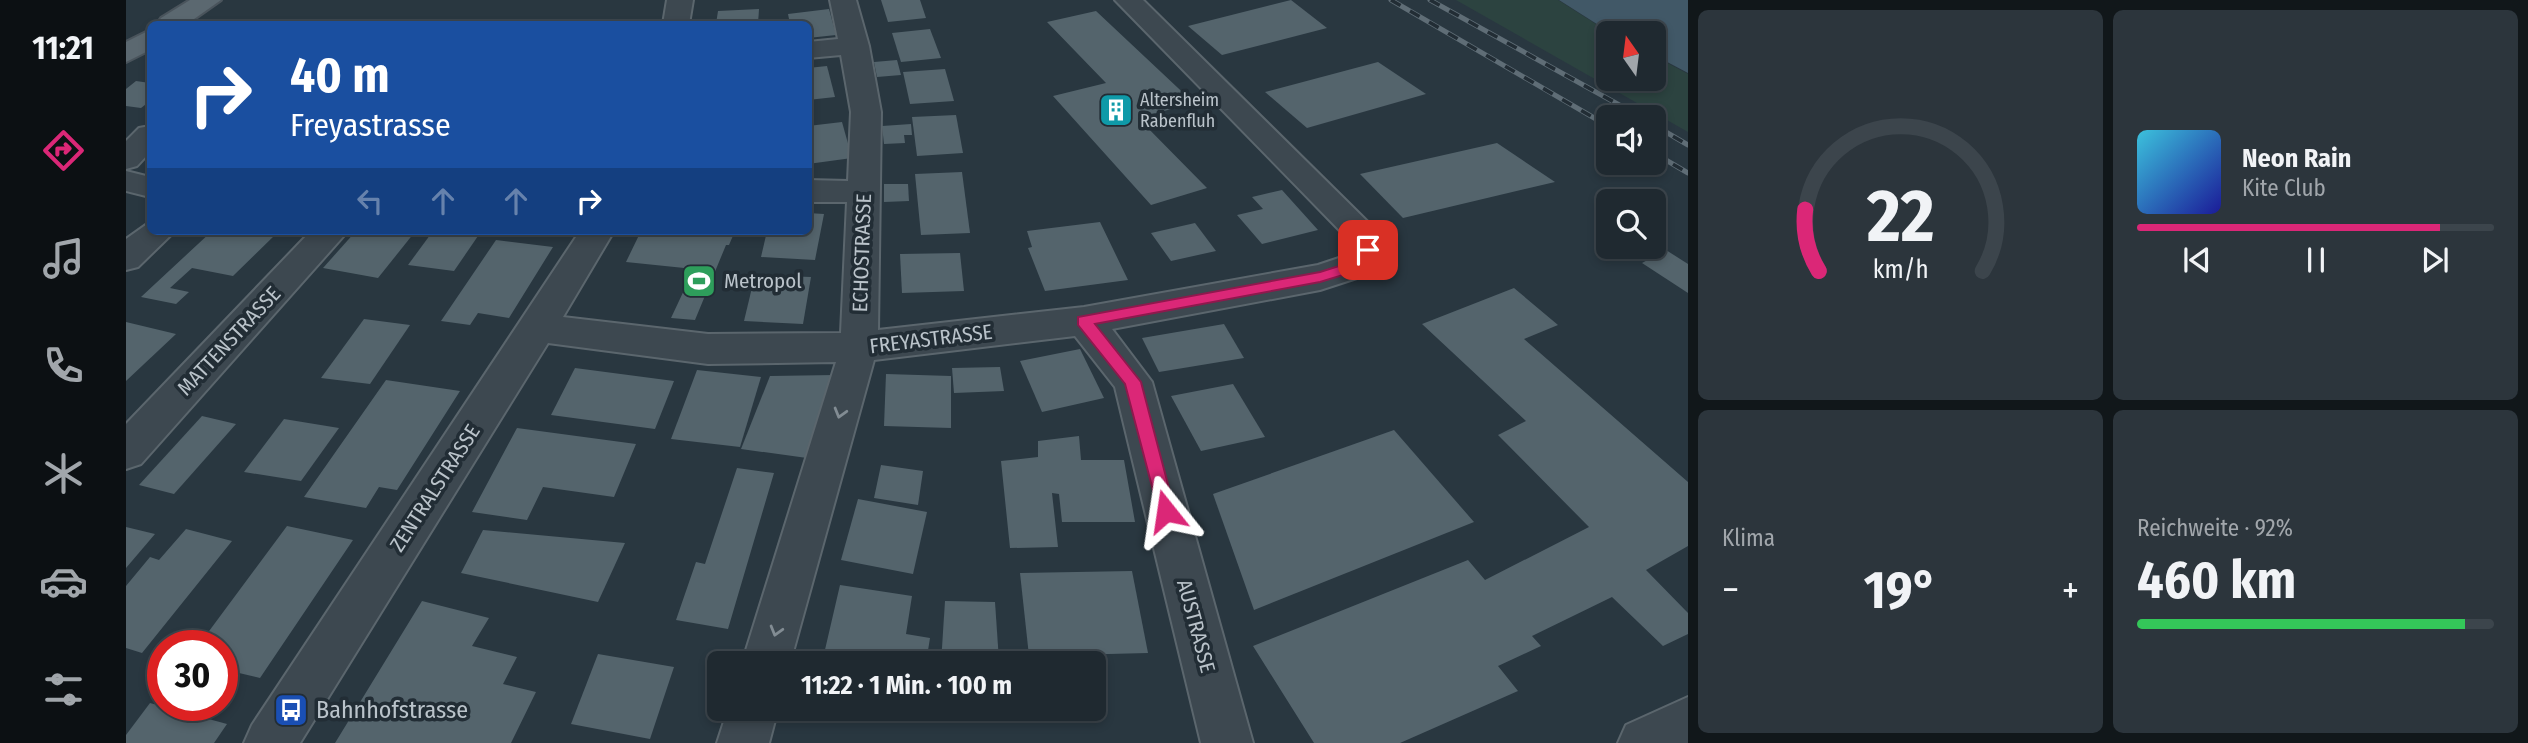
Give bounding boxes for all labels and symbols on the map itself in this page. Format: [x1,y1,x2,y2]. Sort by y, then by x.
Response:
north arrow [1596,21,1666,91]
place label: Altersheim Rabenfluh [1140,89,1219,132]
building icon: Altersheim Rabenfluh [1097,91,1135,129]
street label: ECHOSTRASSE [847,193,877,313]
pin [1338,220,1398,280]
sports icon: Metropol [680,262,718,300]
place label: Metropol [724,268,802,294]
street label: MATTENSTRASSE [172,281,286,401]
street label: FREYASTRASSE [868,319,994,359]
one-way arrow [833,406,848,418]
street label: ZENTRALSTRASSE [384,419,486,556]
position arrow [1129,474,1203,548]
street label: AUSTRASSE [1171,576,1221,676]
one-way arrow [769,625,784,637]
speed limit sign: 30 [147,630,238,721]
bus stop icon: Bahnhofstrasse [272,691,310,729]
place label: Bahnhofstrasse [316,696,468,724]

